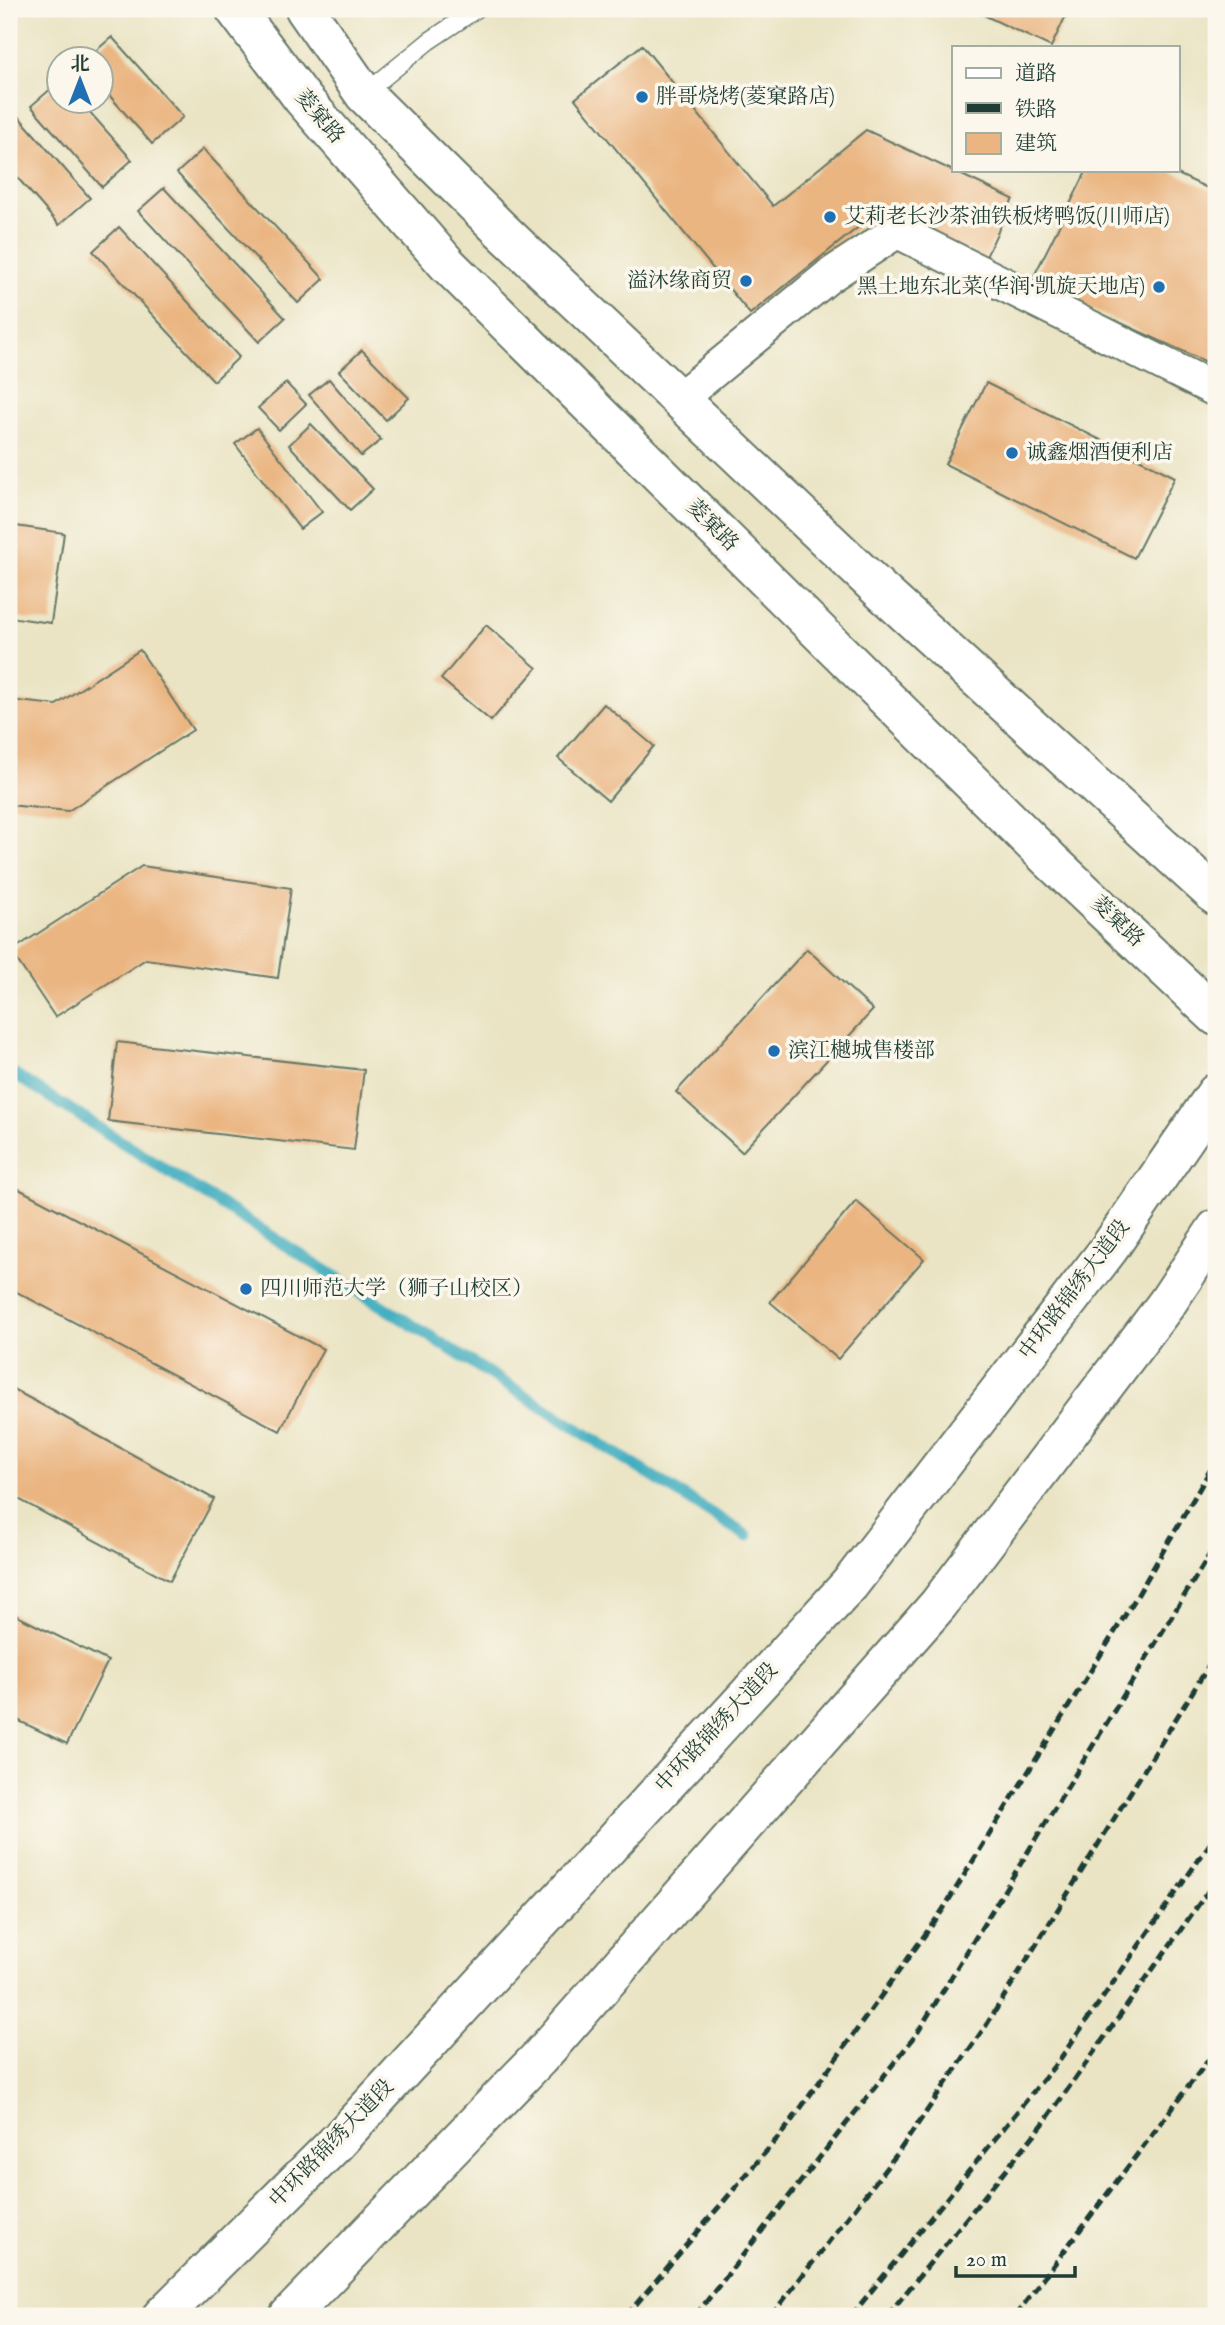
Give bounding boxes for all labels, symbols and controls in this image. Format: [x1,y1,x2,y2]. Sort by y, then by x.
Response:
north arrow [46,46,116,116]
legend [952,46,1180,172]
text: 北 [70,53,90,77]
text: 道路 [1015,61,1057,88]
street label: 菱窠路 [288,84,350,150]
place label: 胖哥烧烤(菱窠路店) [656,84,835,111]
marker: 胖哥烧烤(菱窠路店) [634,89,650,105]
text: 铁路 [1015,97,1057,124]
text: 建筑 [1015,131,1057,158]
place label: 艾莉老长沙茶油铁板烤鸭饭(川师店) [844,204,1170,231]
marker: 艾莉老长沙茶油铁板烤鸭饭(川师店) [822,209,838,225]
place label: 溢沐缘商贸 [627,268,732,295]
marker: 溢沐缘商贸 [738,273,754,289]
place label: 黑土地东北菜(华润·凯旋天地店) [857,274,1145,301]
marker: 黑土地东北菜(华润·凯旋天地店) [1151,279,1167,295]
place label: 诚鑫烟酒便利店 [1026,440,1173,467]
marker: 诚鑫烟酒便利店 [1004,445,1020,461]
street label: 菱窠路 [680,494,744,558]
street label: 菱窠路 [1085,891,1149,953]
place label: 滨江樾城售楼部 [788,1038,935,1065]
marker: 滨江樾城售楼部 [766,1043,782,1059]
street label: 中环路锦绣大道段 [1014,1215,1136,1365]
place label: 四川师范大学（狮子山校区） [260,1276,533,1303]
marker: 四川师范大学（狮子山校区） [238,1281,254,1297]
street label: 中环路锦绣大道段 [650,1657,784,1799]
street label: 中环路锦绣大道段 [264,2074,400,2214]
scale bar [956,2234,1074,2278]
text: 20 m [966,2247,1007,2274]

